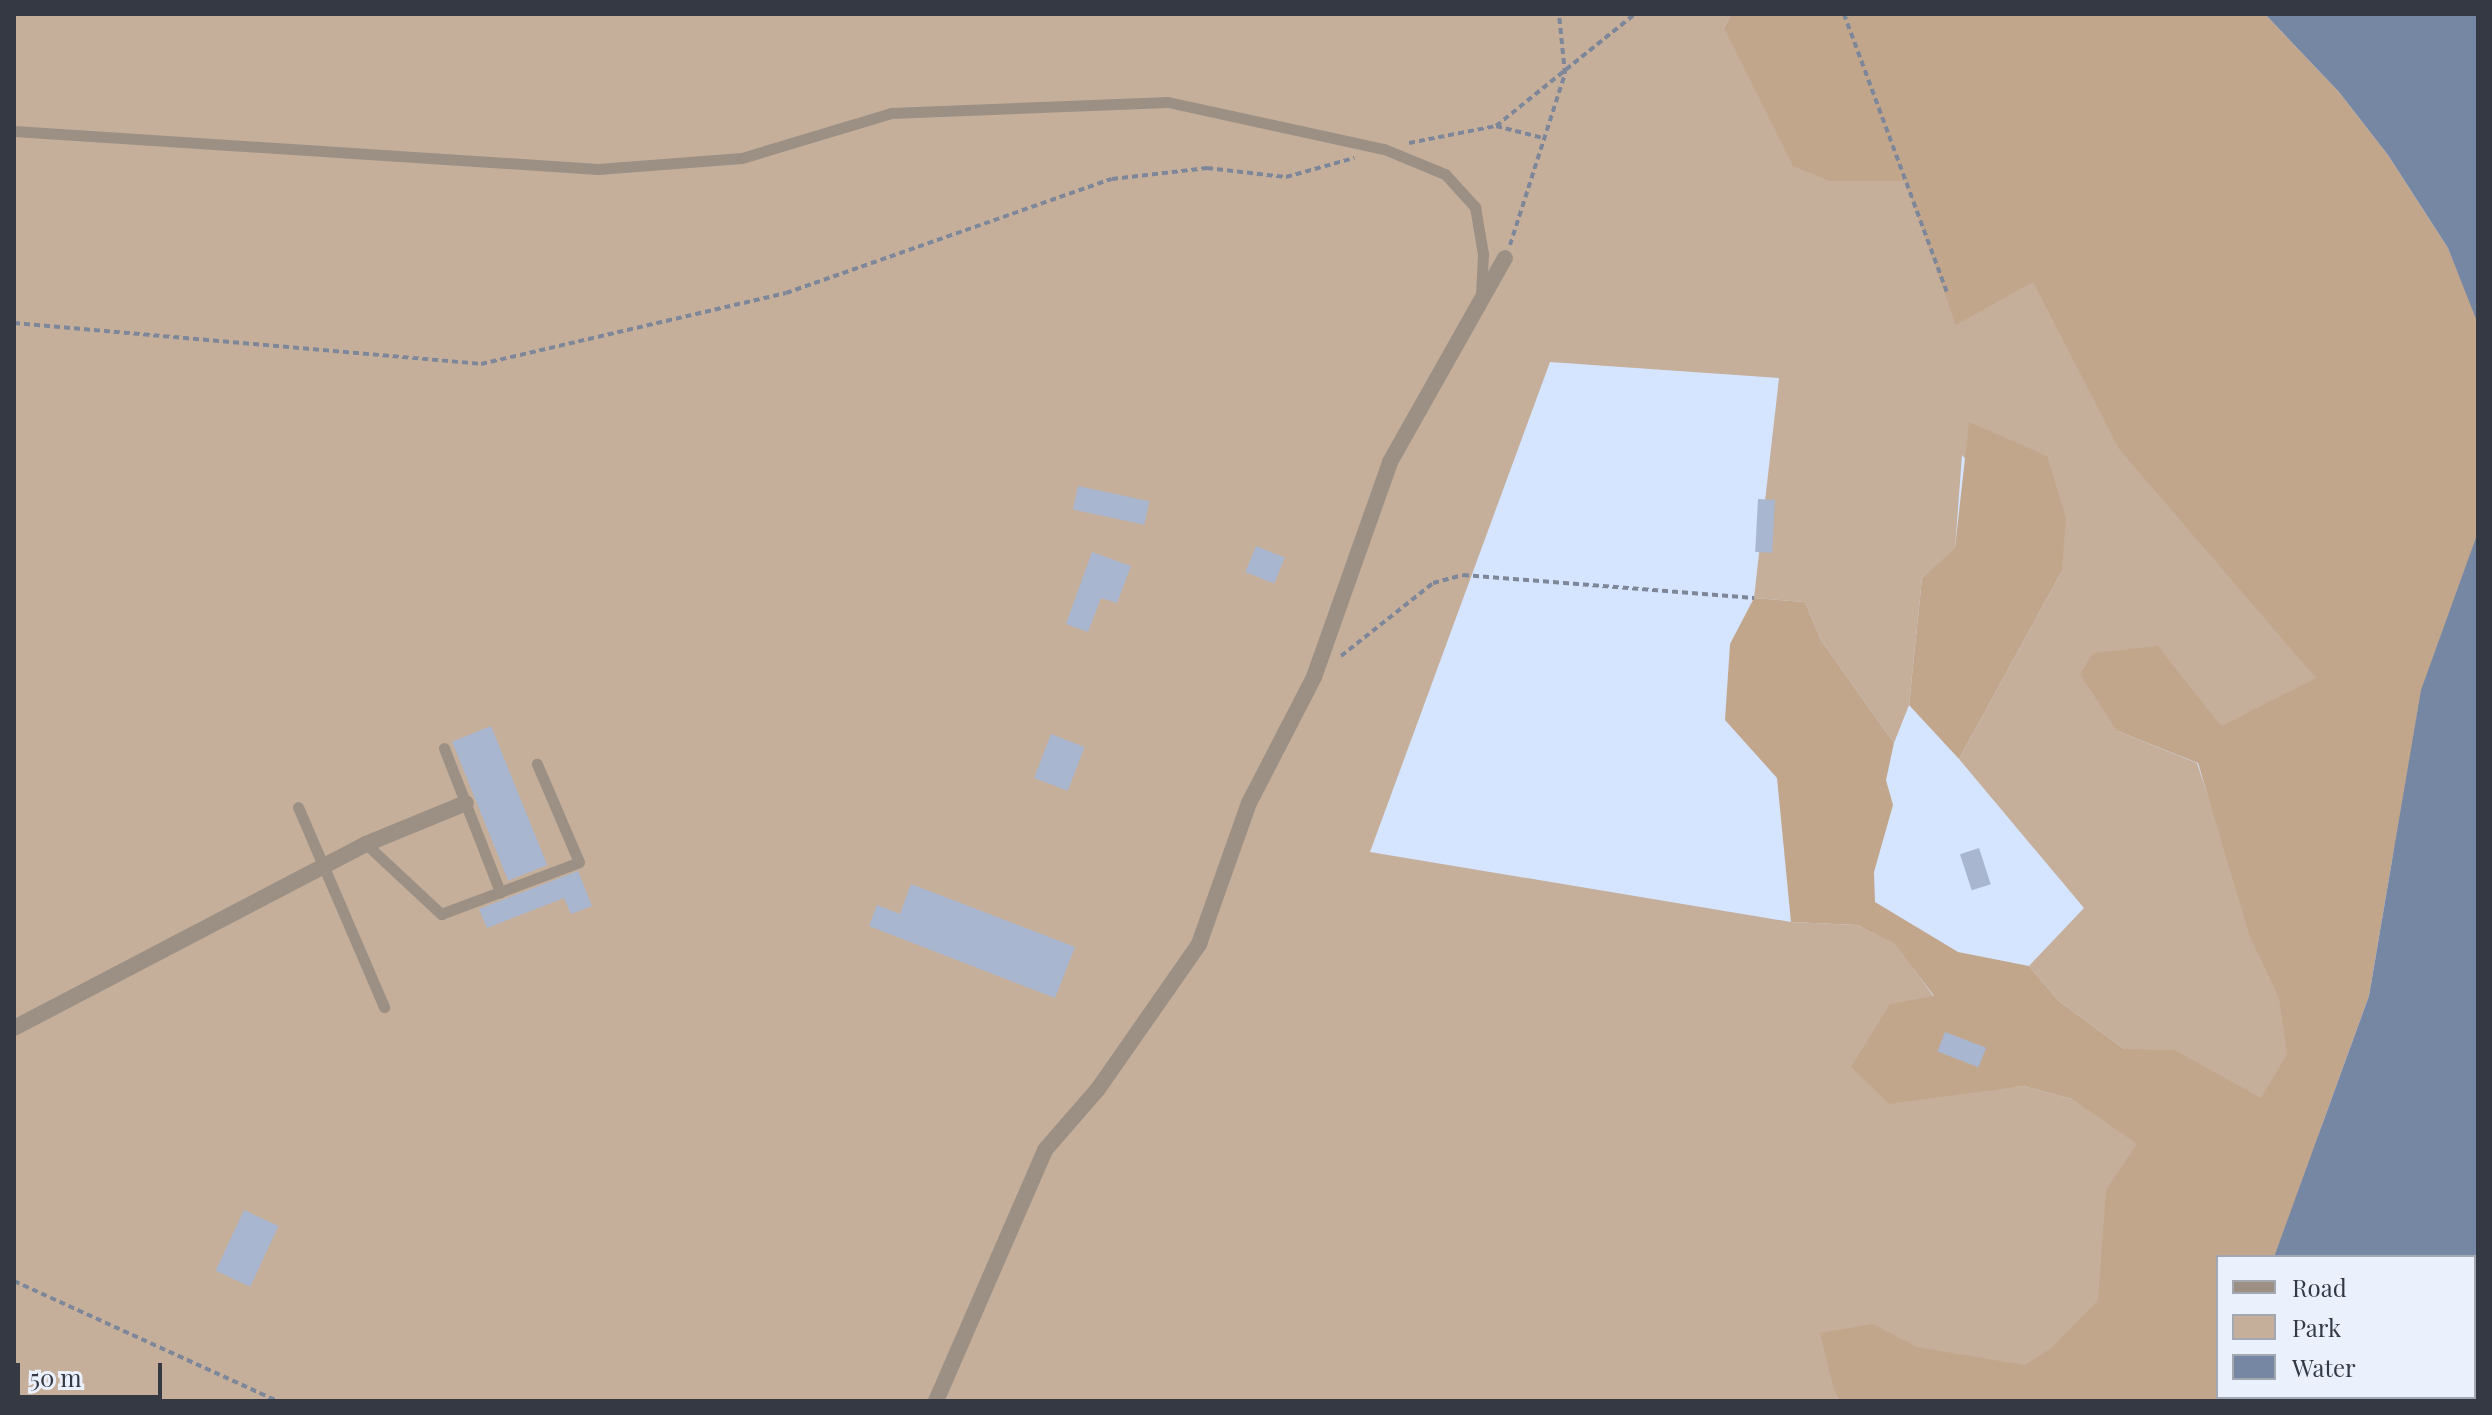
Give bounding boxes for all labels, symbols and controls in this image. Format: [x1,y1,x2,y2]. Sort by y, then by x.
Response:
legend [2216,1255,2476,1399]
text: Road [2292,1271,2347,1303]
text: Park [2292,1311,2341,1343]
scale bar [20,1347,166,1397]
text: Water [2292,1351,2356,1383]
text: 50 m [30,1361,82,1393]

